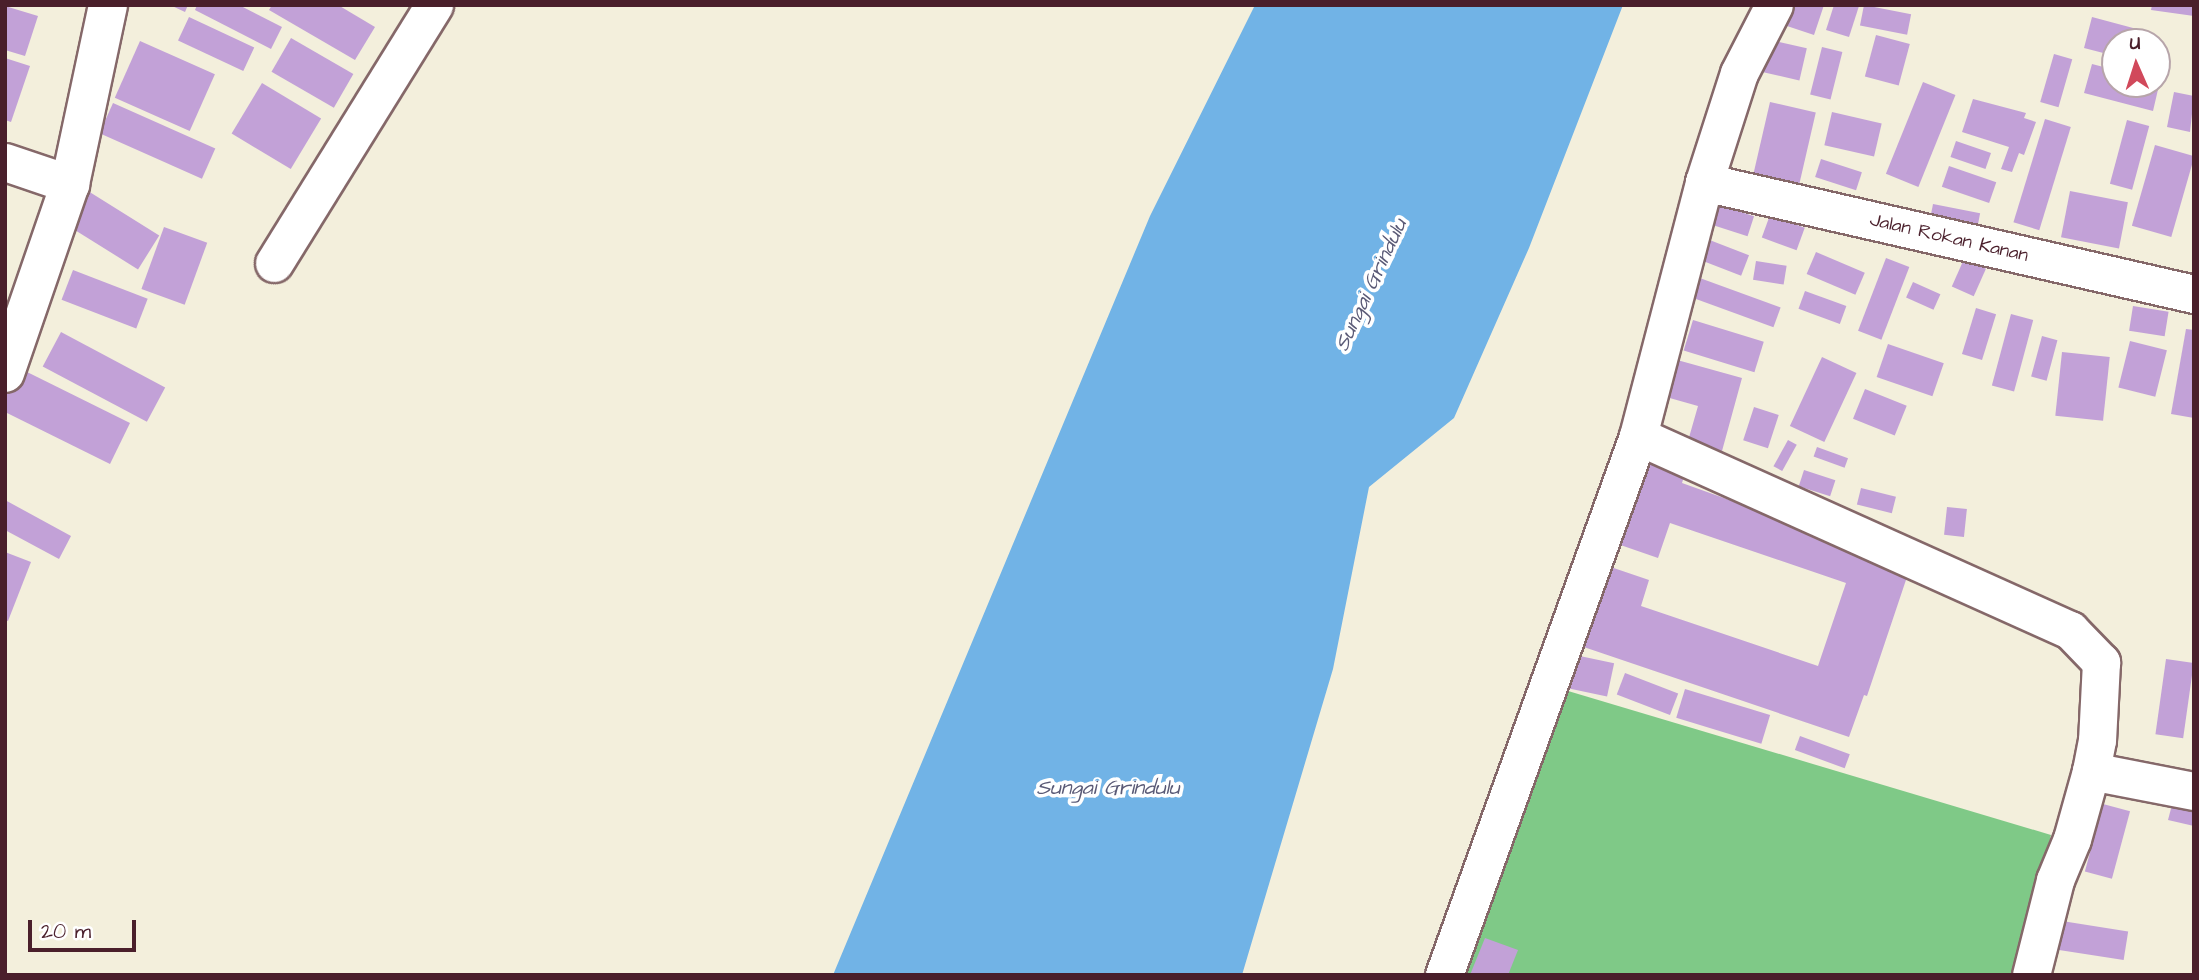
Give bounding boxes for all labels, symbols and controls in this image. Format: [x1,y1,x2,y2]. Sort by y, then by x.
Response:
north arrow [2101,28,2171,98]
text: U [2129,30,2141,57]
street label: Jalan Rokan Kanan [1868,209,2030,267]
water label: Sungai Grindulu [1329,215,1413,355]
water label: Sungai Grindulu [1037,775,1179,801]
scale bar [32,906,140,950]
text: 20 m [41,917,91,946]

